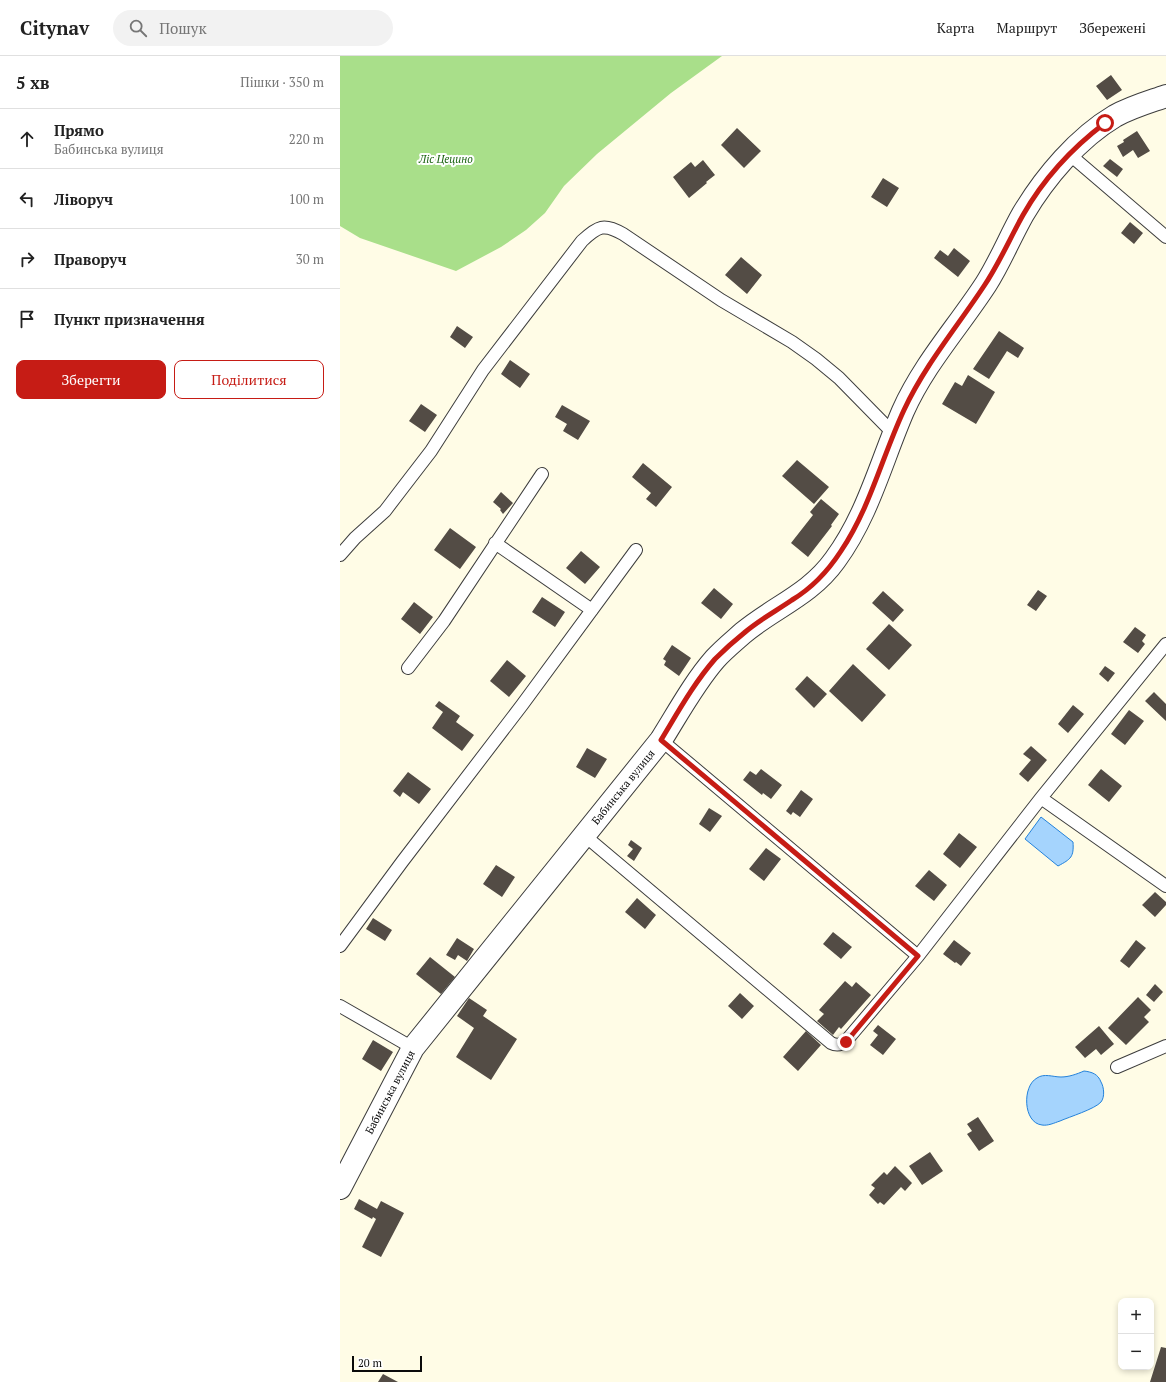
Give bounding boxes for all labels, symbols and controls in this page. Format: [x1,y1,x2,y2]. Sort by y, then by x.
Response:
search box [113,10,393,46]
text: Citynav [20,15,89,40]
icon: search [127,17,149,39]
text: Пошук [159,18,207,38]
text: Карта [937,18,975,37]
text: Маршрут [997,18,1057,37]
text: Збережені [1079,18,1146,37]
text: 5 хв [16,71,49,94]
text: Пішки · 350 m [240,73,324,91]
route start [1096,114,1114,132]
text: Прямо [54,120,104,140]
icon: ahead [16,128,38,150]
text: 220 m [289,130,324,148]
text: Бабинська вулиця [54,140,164,158]
park label: Ліс Цецино [418,152,473,166]
icon: left [16,188,38,210]
text: Ліворуч [54,189,113,209]
text: 100 m [289,190,324,208]
icon: right [16,248,38,270]
text: Праворуч [54,249,127,269]
text: 30 m [296,250,324,268]
icon: arrive [16,308,38,330]
text: Пункт призначення [54,309,205,329]
button: Зберегти [16,360,166,399]
button: Поділитися [174,360,324,399]
street label: Бабинська вулиця [588,746,658,827]
route end [837,1033,855,1051]
street label: Бабинська вулиця [362,1048,418,1136]
map controls [1118,1298,1154,1370]
button: + [1118,1298,1154,1334]
button: − [1118,1334,1154,1370]
scale bar [352,1354,422,1373]
text: 20 m [358,1356,382,1370]

